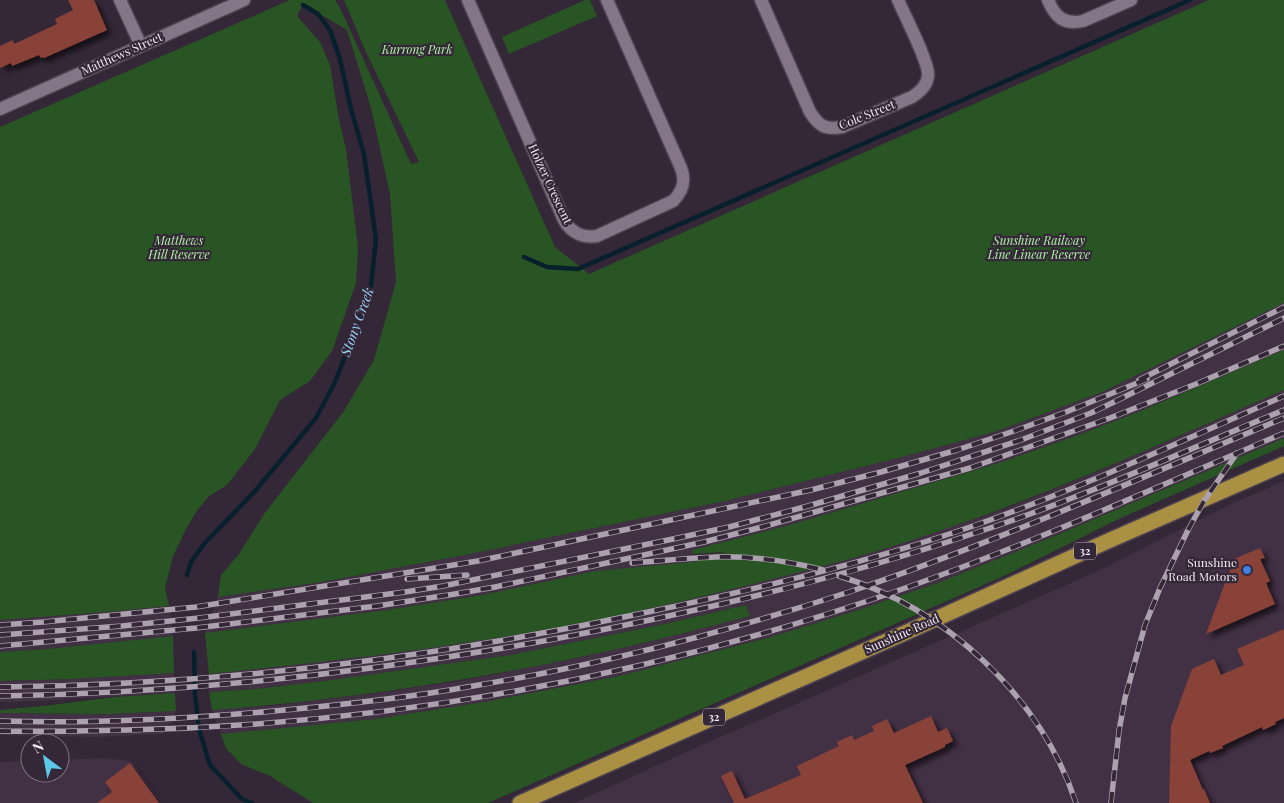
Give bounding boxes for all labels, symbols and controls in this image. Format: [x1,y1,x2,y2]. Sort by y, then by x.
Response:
street label: Matthews Street [79,28,165,78]
park label: Kurrong Park [381,41,452,57]
street label: Cole Street [836,95,898,133]
street label: Holzer Crescent [525,141,577,227]
park label: Matthews Hill Reserve [147,232,210,262]
park label: Sunshine Railway Line Linear Reserve [987,232,1090,262]
water label: Stony Creek [335,285,378,360]
road number: 32 [1074,542,1096,560]
place label: Sunshine Road Motors [1168,554,1237,584]
marker: Sunshine Road Motors [1241,564,1253,576]
street label: Sunshine Road [862,609,941,657]
road number: 32 [703,709,725,726]
north arrow [20,733,70,783]
text: N [29,736,47,757]

